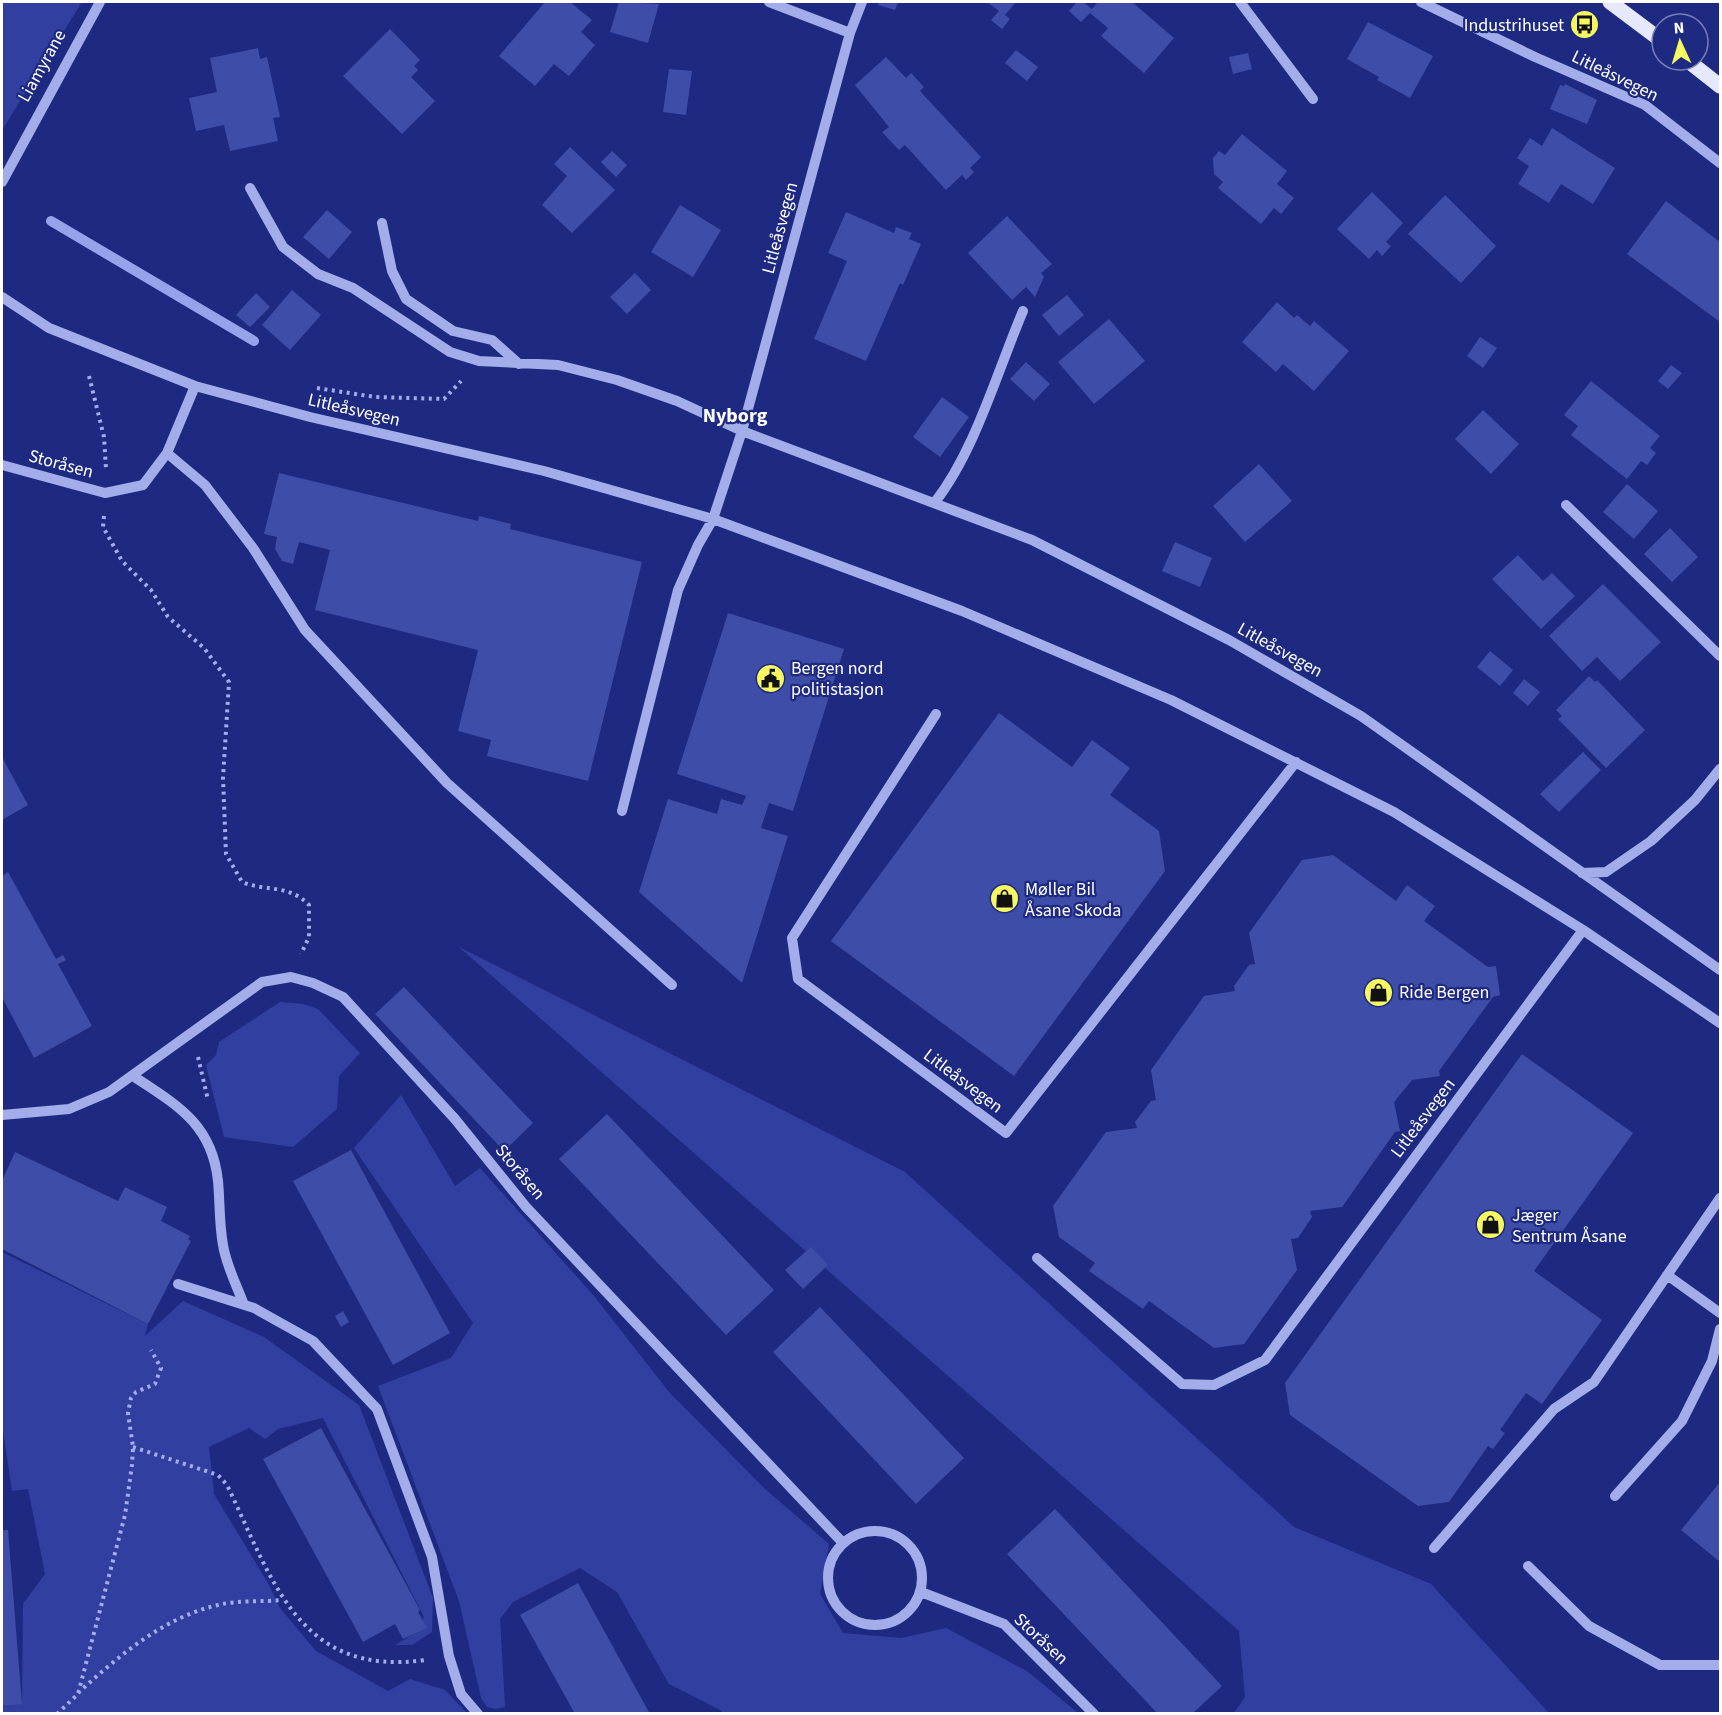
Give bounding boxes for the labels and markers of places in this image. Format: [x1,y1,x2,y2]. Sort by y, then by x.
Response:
bus stop icon: Industrihuset [1569,9,1601,41]
place label: Industrihuset [1464,13,1564,38]
place label: Bergen nord politistasjon [791,656,884,702]
public building icon: Bergen nord politistasjon [754,662,786,694]
place label: Møller Bil Åsane Skoda [1025,877,1121,923]
shop icon: Møller Bil Åsane Skoda [988,883,1020,915]
shop icon: Ride Bergen [1362,976,1394,1008]
place label: Ride Bergen [1399,980,1489,1005]
place label: Jæger Sentrum Åsane [1512,1203,1627,1249]
shop icon: Jæger Sentrum Åsane [1475,1209,1507,1241]

